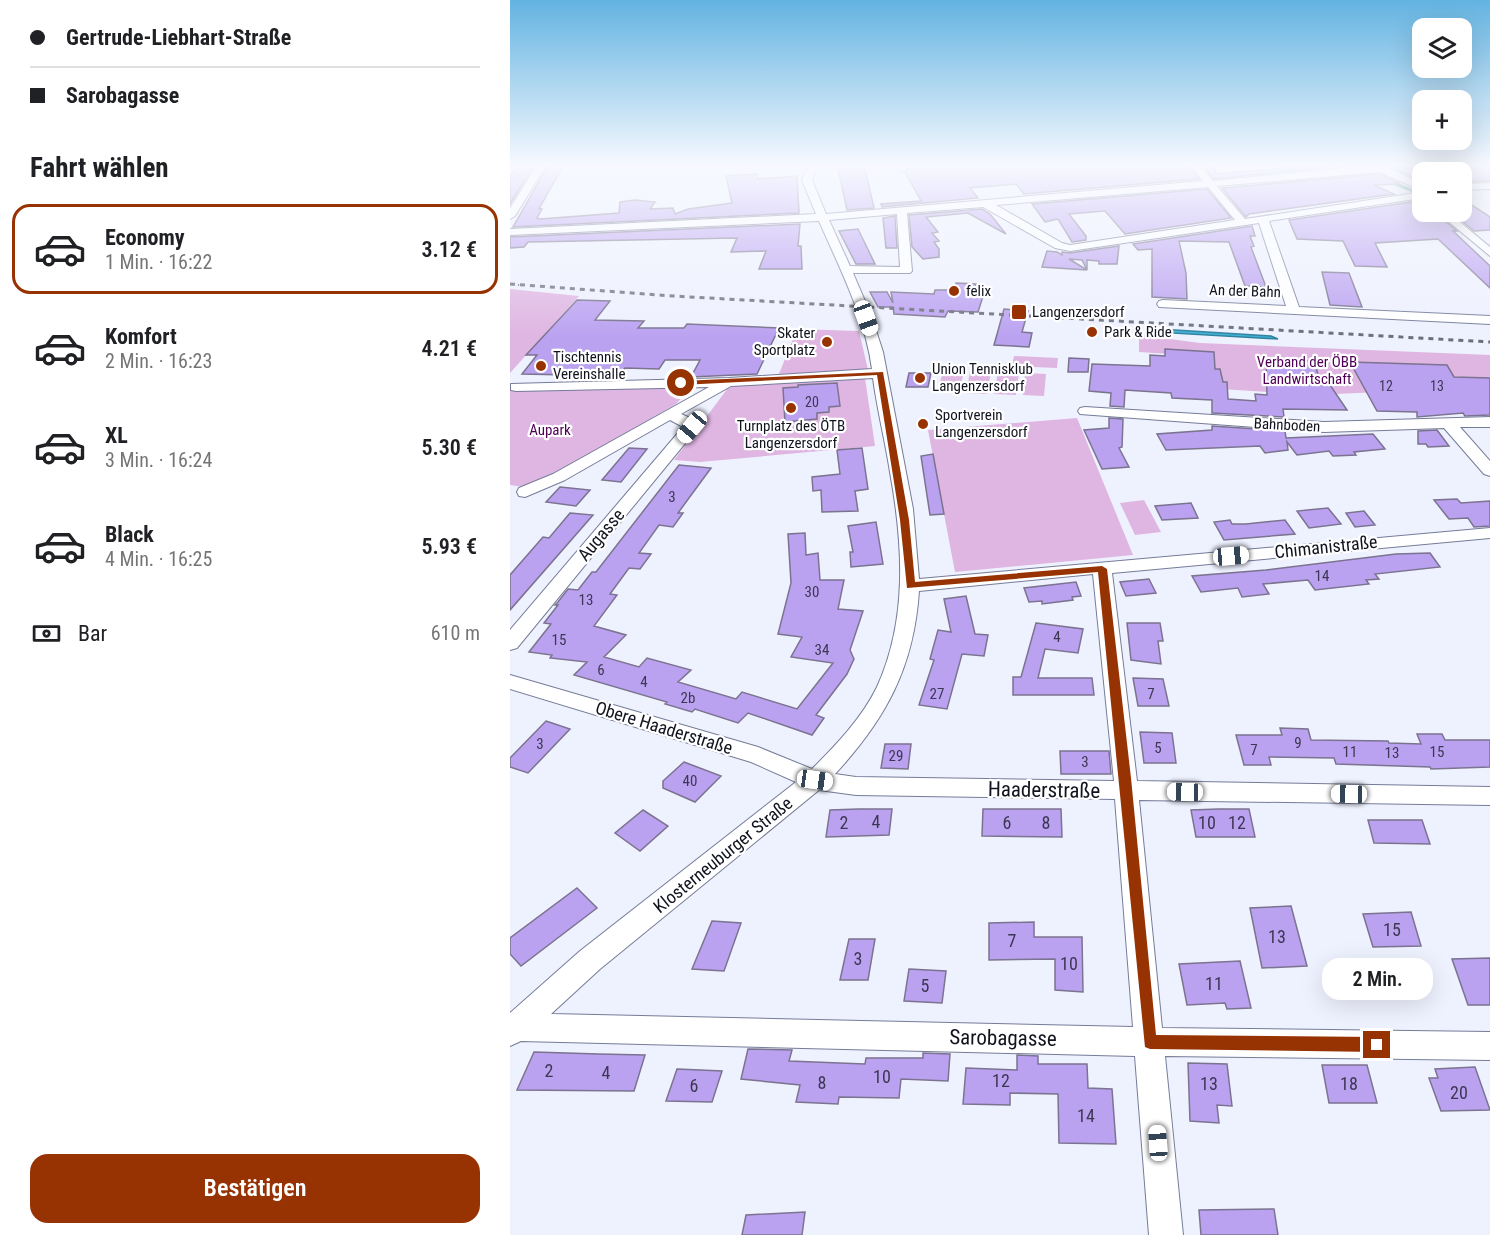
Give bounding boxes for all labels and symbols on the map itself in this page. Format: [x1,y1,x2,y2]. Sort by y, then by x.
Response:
street label: An der Bahn [1209,281,1281,301]
place label: felix [966,282,991,300]
marker: felix [947,284,961,298]
car [851,298,881,338]
marker: Langenzersdorf [1010,303,1028,321]
place label: Langenzersdorf [1032,303,1125,321]
place label: Park & Ride [1104,323,1172,341]
place label: Skater Sportplatz [754,324,815,359]
marker: Park & Ride [1085,325,1099,339]
marker: Skater Sportplatz [820,335,834,349]
place label: Tischtennis Vereinshalle [553,348,625,383]
park label: Verband der ÖBB Landwirtschaft [1257,353,1357,388]
marker: Tischtennis Vereinshalle [534,359,548,373]
place label: Union Tennisklub Langenzersdorf [932,360,1033,395]
route start [667,369,694,396]
marker: Union Tennisklub Langenzersdorf [913,371,927,385]
house number: 12 [1379,378,1393,394]
house number: 13 [1430,378,1444,394]
house number: 20 [805,394,819,410]
marker: Turnplatz des ÖTB Langenzersdorf [784,401,798,415]
place label: Sportverein Langenzersdorf [935,406,1028,441]
car [674,407,710,447]
street label: Bahnboden [1253,414,1321,436]
place label: Turnplatz des ÖTB Langenzersdorf [737,417,845,452]
marker: Sportverein Langenzersdorf [916,417,930,431]
park label: Aupark [529,421,571,439]
house number: 3 [668,488,676,506]
street label: Augasse [573,504,628,565]
street label: Chimanistraße [1274,531,1378,562]
car [1212,545,1250,567]
house number: 14 [1315,567,1329,585]
house number: 30 [805,583,819,601]
house number: 13 [579,591,593,609]
house number: 4 [1053,628,1061,646]
house number: 15 [552,631,566,649]
house number: 34 [815,641,829,659]
house number: 6 [597,661,605,679]
house number: 4 [640,673,648,691]
house number: 27 [930,685,944,703]
house number: 7 [1147,685,1155,703]
house number: 2b [681,689,695,707]
street label: Obere Haaderstraße [593,697,735,758]
house number: 9 [1294,734,1302,752]
house number: 3 [536,735,544,753]
house number: 5 [1154,739,1162,757]
house number: 7 [1250,741,1258,759]
house number: 11 [1343,743,1357,761]
house number: 15 [1430,743,1444,761]
house number: 13 [1385,744,1399,762]
house number: 29 [889,747,903,765]
house number: 3 [1081,753,1089,771]
car [796,769,834,791]
house number: 40 [683,772,697,790]
street label: Haaderstraße [988,777,1101,803]
car [1167,783,1203,801]
car [1331,785,1367,803]
street label: Klosterneuburger Straße [649,792,796,917]
house number: 4 [872,811,881,832]
house number: 2 [840,812,849,833]
house number: 6 [1003,812,1011,833]
house number: 8 [1042,812,1050,833]
house number: 10 [1198,812,1216,833]
house number: 12 [1228,812,1246,833]
house number: 15 [1383,919,1401,940]
house number: 13 [1268,926,1286,947]
house number: 7 [1008,930,1017,951]
house number: 3 [854,948,862,969]
house number: 10 [1060,953,1078,974]
callout: 2 Min. [1322,958,1432,1000]
house number: 11 [1205,973,1223,994]
house number: 5 [921,975,930,996]
street label: Sarobagasse [949,1025,1057,1051]
route end [1363,1031,1390,1058]
house number: 2 [545,1060,554,1081]
house number: 4 [602,1062,611,1083]
house number: 10 [873,1066,891,1087]
house number: 12 [992,1070,1010,1091]
house number: 8 [818,1072,826,1093]
house number: 13 [1200,1073,1218,1094]
house number: 18 [1340,1073,1358,1094]
house number: 6 [690,1075,698,1096]
house number: 20 [1450,1082,1468,1103]
house number: 14 [1077,1105,1095,1126]
car [1148,1124,1168,1162]

